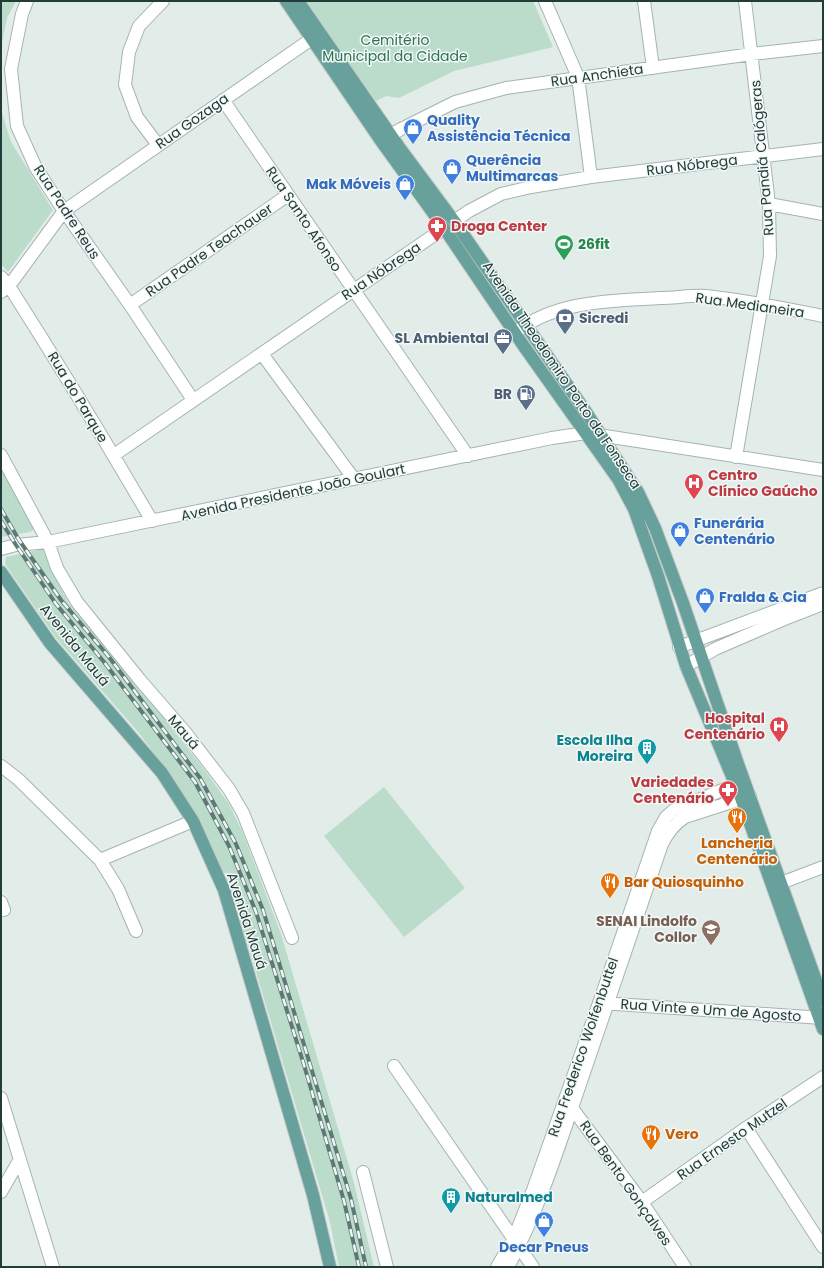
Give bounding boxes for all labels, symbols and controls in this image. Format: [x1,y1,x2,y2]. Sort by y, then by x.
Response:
park label: Cemitério Municipal da Cidade [322,30,468,66]
street label: Rua Anchieta [549,59,645,91]
street label: Rua Pandiá Calógeras [745,79,779,237]
street label: Rua Gozaga [151,88,233,154]
place label: Quality Assistência Técnica [427,110,571,146]
shop icon: Quality Assistência Técnica [402,117,424,145]
street label: Rua Nóbrega [645,149,739,181]
place label: Querência Multimarcas [466,150,559,186]
shop icon: Querência Multimarcas [441,157,463,185]
street label: Rua Padre Reus [29,161,105,263]
street label: Rua Santo Afonso [261,162,347,276]
shop icon: Mak Móveis [394,173,416,201]
place label: Mak Móveis [306,174,391,194]
street label: Rua Padre Teachauer [141,199,277,301]
pharmacy icon: Droga Center [426,215,448,243]
place label: Droga Center [451,216,547,236]
sports icon: 26fit [553,233,575,261]
place label: 26fit [578,234,610,254]
street label: Rua Nóbrega [337,237,425,305]
street label: Avenida Theodomiro Porto da Fonseca [478,257,646,493]
street label: Rua Medianeira [694,287,806,323]
bank icon: Sicredi [554,307,576,335]
place label: Sicredi [579,308,628,328]
office icon: SL Ambiental [492,327,514,355]
place label: SL Ambiental [395,328,489,348]
street label: Rua do Parque [43,348,113,446]
fuel station icon: BR [515,383,537,411]
place label: BR [494,384,512,404]
street label: Avenida Presidente João Goulart [179,458,407,526]
place label: Centro Clínico Gaúcho [708,465,818,501]
hospital icon: Centro Clínico Gaúcho [683,472,705,500]
place label: Funerária Centenário [694,513,775,549]
shop icon: Funerária Centenário [669,520,691,548]
shop icon: Fralda & Cia [694,586,716,614]
place label: Fralda & Cia [719,587,807,607]
street label: Avenida Mauá [35,599,115,691]
place label: Hospital Centenário [684,708,765,744]
street label: Mauá [163,710,205,754]
hospital icon: Hospital Centenário [768,715,790,743]
place label: Escola Ilha Moreira [556,730,633,766]
building icon: Escola Ilha Moreira [636,737,658,765]
place label: Variedades Centenário [631,772,714,808]
pharmacy icon: Variedades Centenário [717,779,739,807]
restaurant icon: Lancheria Centenário [726,806,748,834]
place label: Lancheria Centenário [696,833,778,869]
street label: Avenida Mauá [222,870,272,972]
restaurant icon: Bar Quiosquinho [599,871,621,899]
place label: Bar Quiosquinho [624,872,744,892]
place label: SENAI Lindolfo Collor [596,911,697,947]
school or university icon: SENAI Lindolfo Collor [700,918,722,946]
street label: Rua Frederico Wolfenbuttel [543,955,623,1139]
street label: Rua Vinte e Um de Agosto [620,994,802,1026]
street label: Rua Ernesto Mutzel [673,1093,791,1185]
street label: Rua Bento Gonçalves [575,1116,677,1250]
restaurant icon: Vero [640,1123,662,1151]
place label: Vero [665,1124,699,1144]
building icon: Naturalmed [440,1186,462,1214]
place label: Naturalmed [465,1187,553,1207]
shop icon: Decar Pneus [533,1210,555,1238]
place label: Decar Pneus [499,1237,589,1257]

